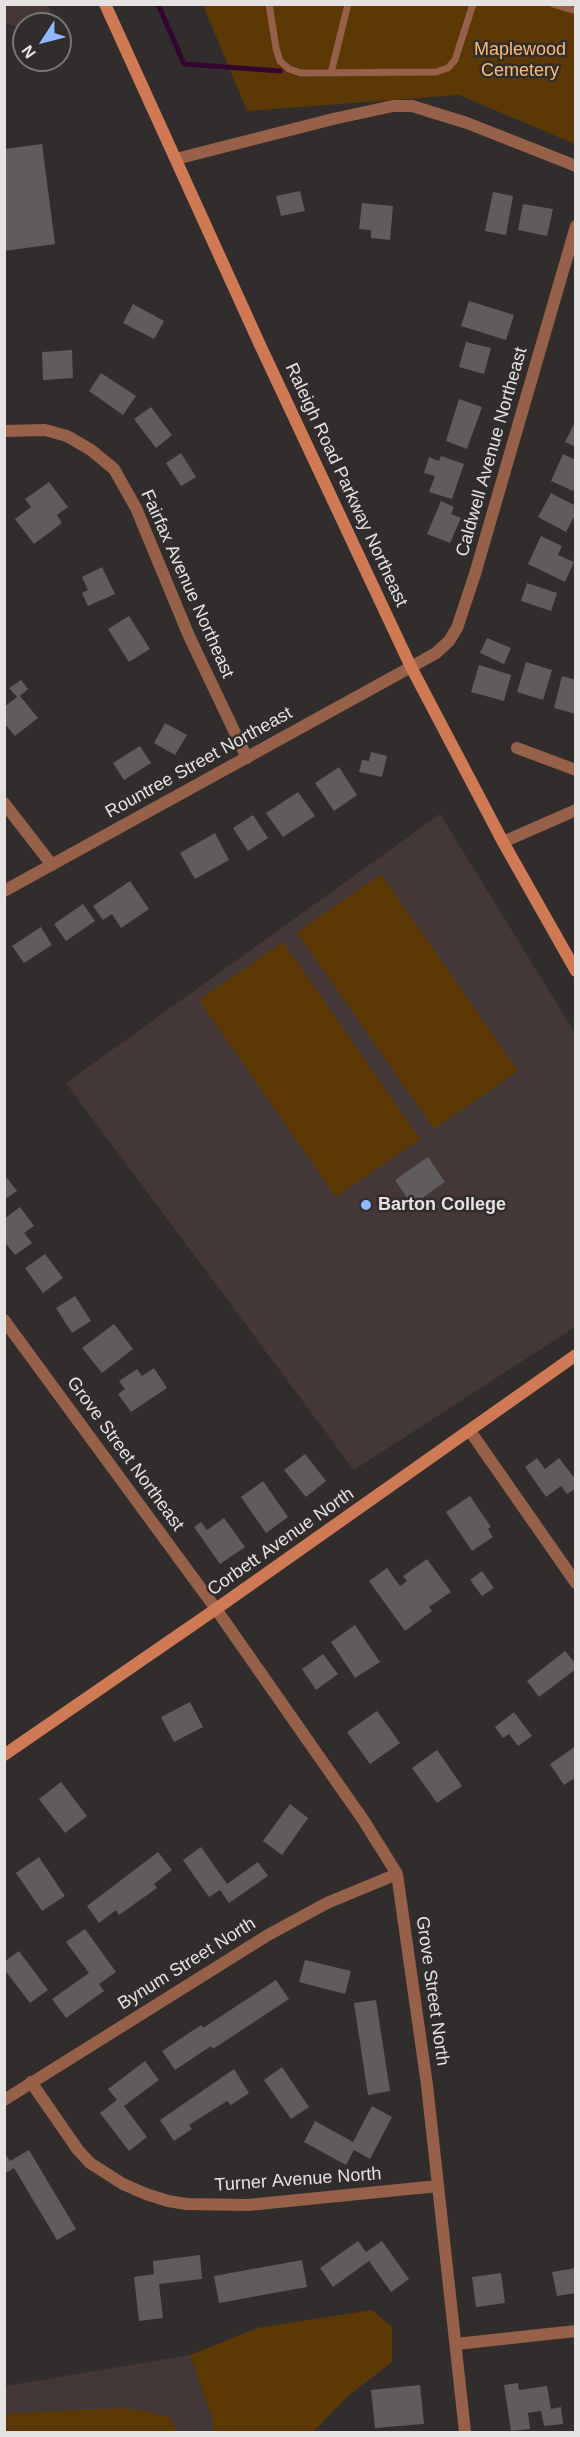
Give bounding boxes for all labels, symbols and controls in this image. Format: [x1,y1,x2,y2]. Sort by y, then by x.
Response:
north arrow [12,12,72,72]
park label: Maplewood Cemetery [474,39,566,82]
text: N [18,42,39,61]
street label: Caldwell Avenue Northeast [452,345,532,559]
street label: Raleigh Road Parkway Northeast [280,360,412,610]
street label: Fairfax Avenue Northeast [136,487,238,681]
street label: Rountree Street Northeast [102,703,296,823]
place label: Barton College [378,1194,506,1216]
marker: Barton College [359,1198,373,1212]
street label: Grove Street Northeast [62,1373,188,1535]
street label: Corbett Avenue North [204,1483,358,1601]
street label: Bynum Street North [114,1913,260,2015]
street label: Grove Street North [411,1915,453,2067]
street label: Turner Avenue North [214,2163,382,2197]

